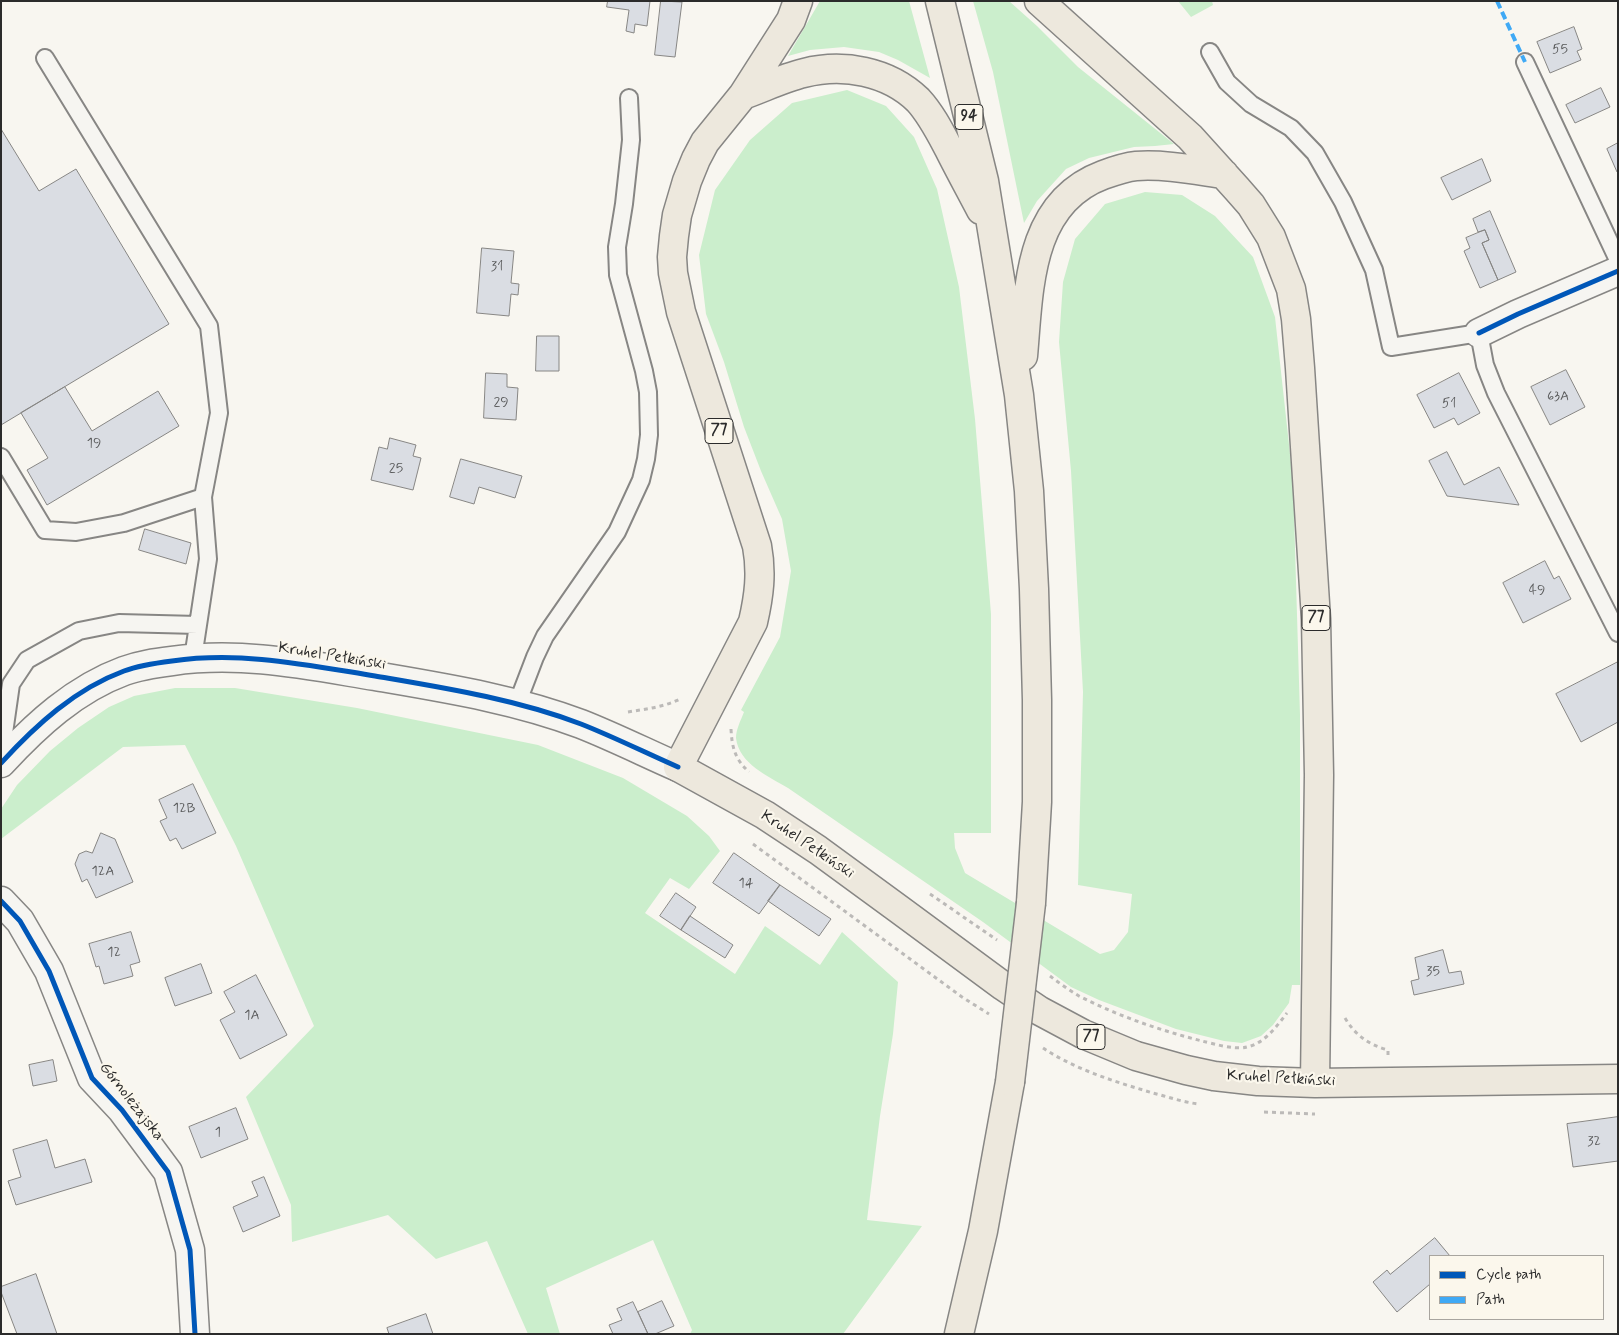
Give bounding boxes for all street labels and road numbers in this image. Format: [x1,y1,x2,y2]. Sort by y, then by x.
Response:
road number: 94 [955,104,983,130]
road number: 77 [705,418,733,444]
road number: 77 [1302,606,1330,630]
street label: Kruhel Pełkiński [277,639,387,675]
street label: Kruhel Pełkiński [757,807,857,883]
road number: 77 [1077,1024,1105,1050]
street label: Górnoleżajska [94,1059,168,1145]
street label: Kruhel Pełkiński [1226,1067,1336,1091]

